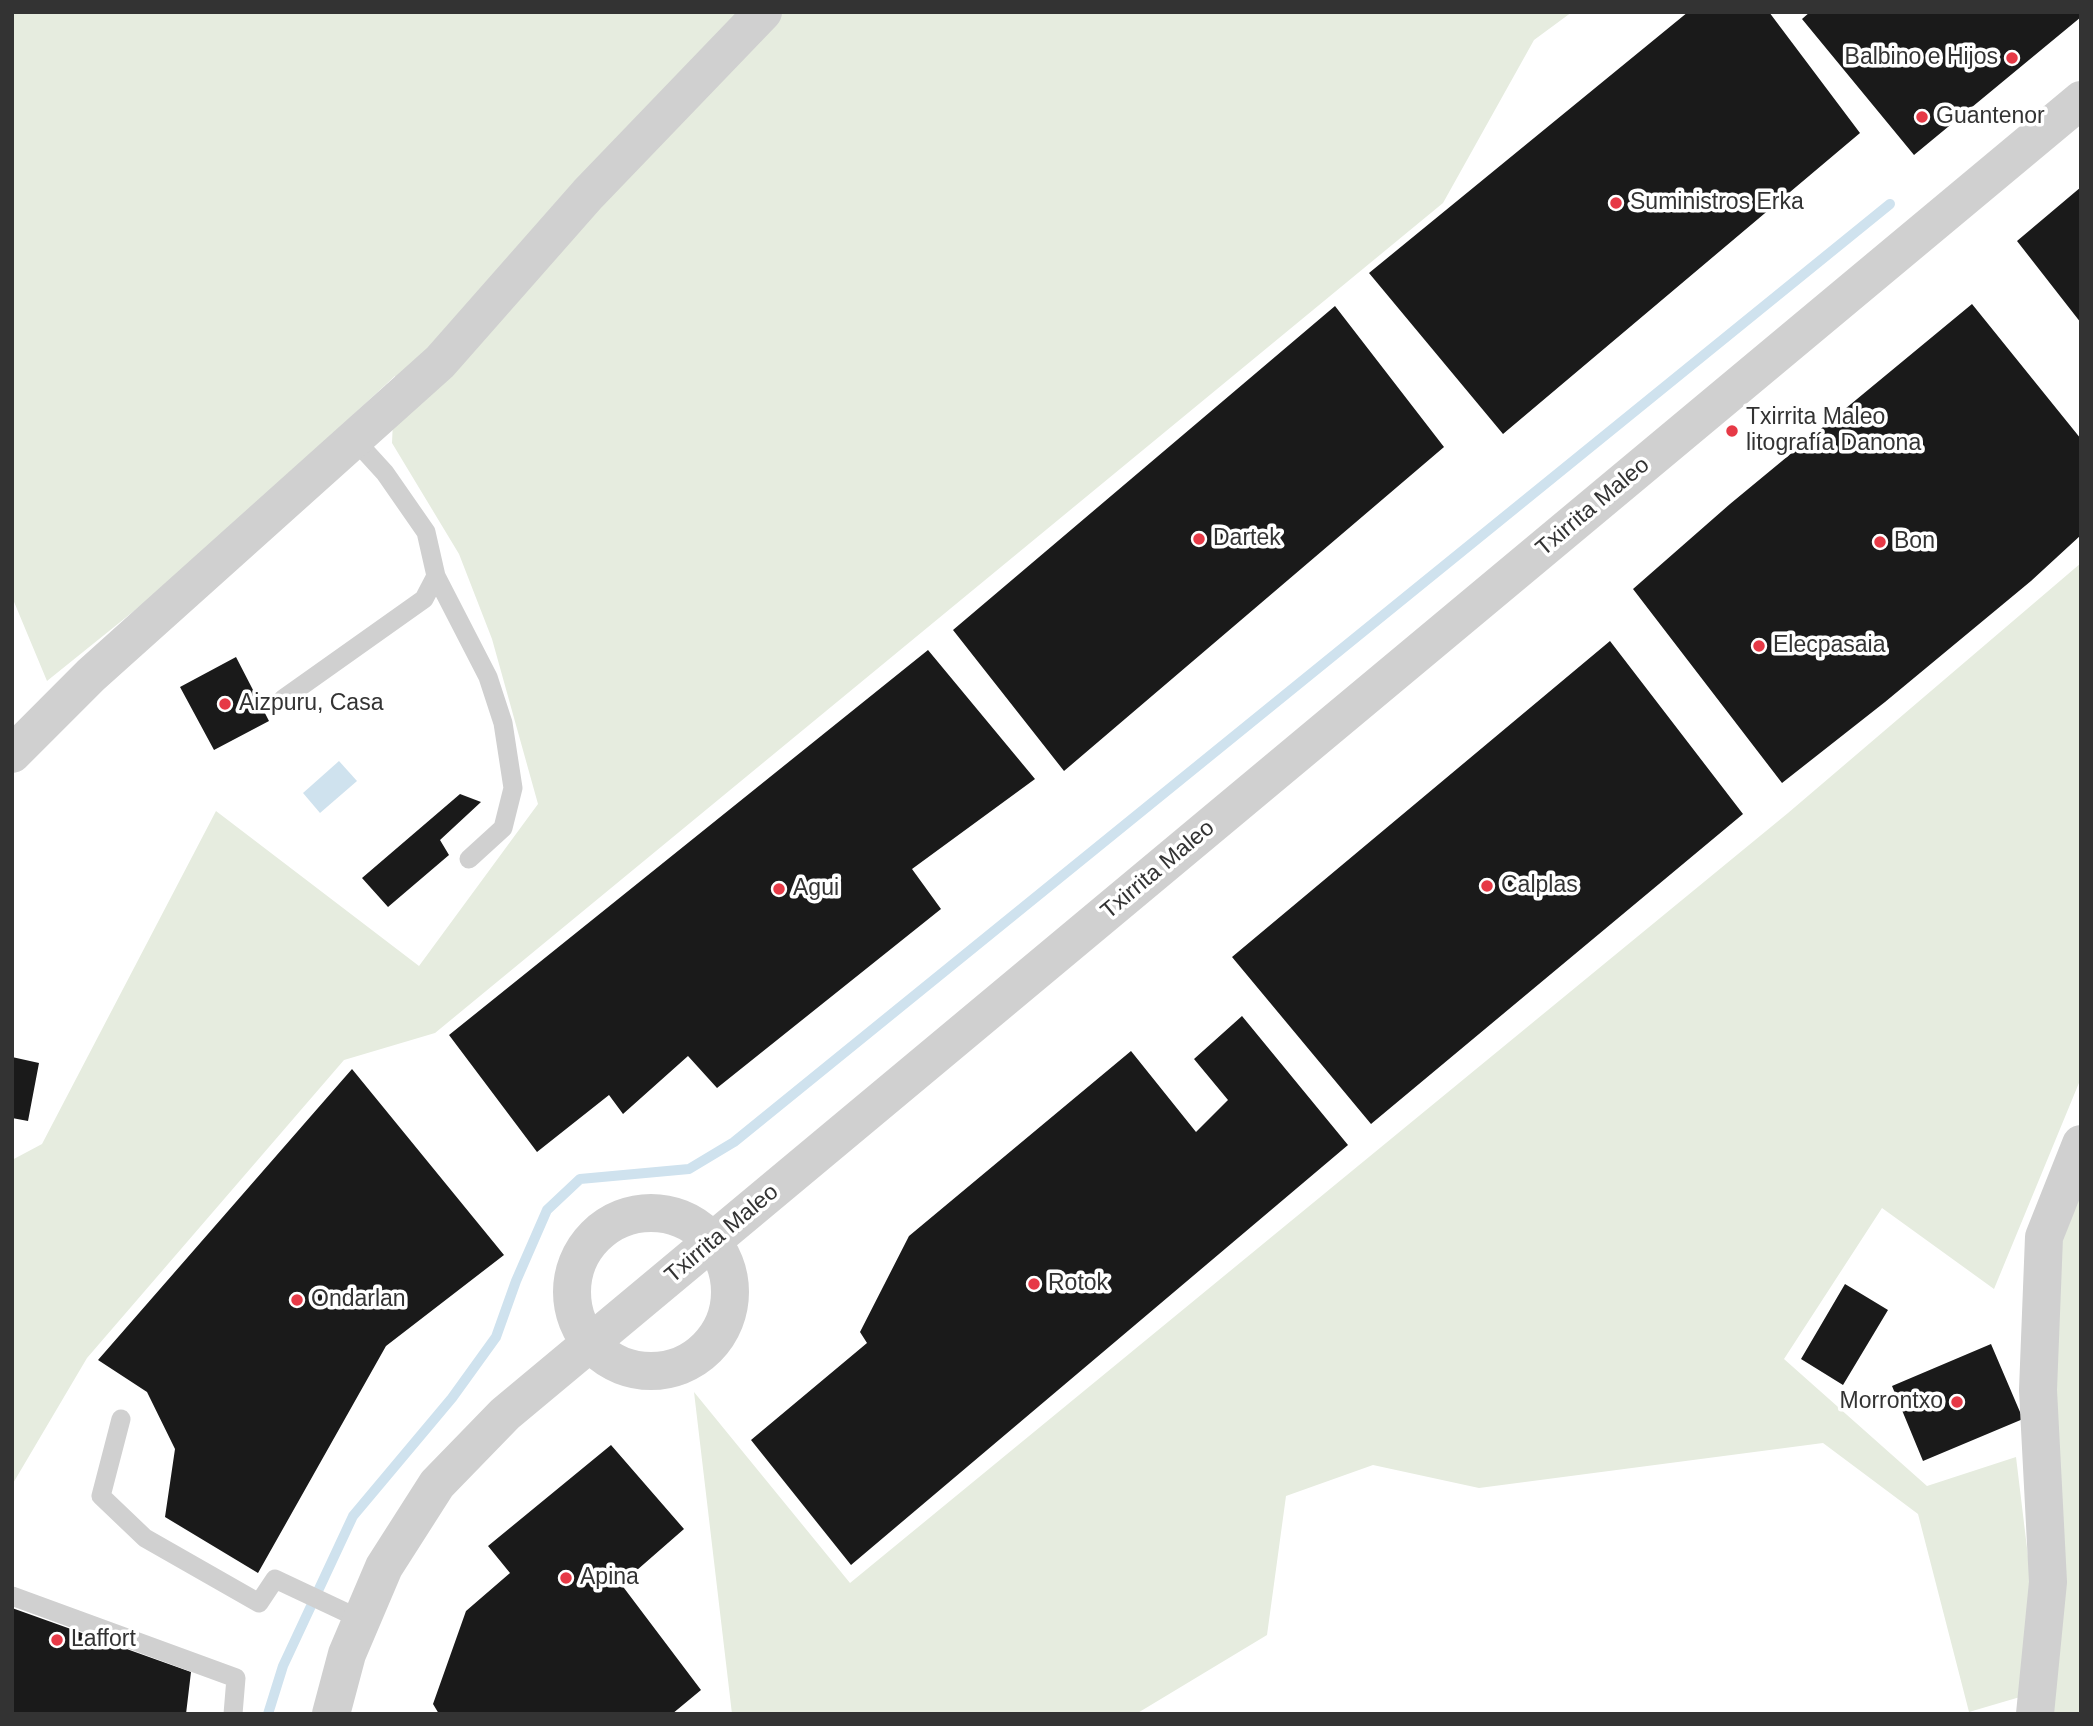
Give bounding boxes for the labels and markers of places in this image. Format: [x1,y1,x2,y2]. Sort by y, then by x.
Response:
place label: Balbino e Hijos [1845,44,1998,72]
marker: Balbino e Hijos [2004,50,2020,66]
place label: Guantenor [1936,103,2045,131]
marker: Guantenor [1914,109,1930,125]
place label: Suministros Erka [1630,189,1804,217]
marker: Suministros Erka [1608,195,1624,211]
place label: Txirrita Maleo litografía Danona [1746,404,1921,458]
marker: Txirrita Maleo litografía Danona [1724,423,1740,439]
place label: Dartek [1213,525,1281,553]
place label: Bon [1894,528,1935,556]
marker: Dartek [1191,531,1207,547]
marker: Bon [1872,534,1888,550]
place label: Elecpasaia [1773,632,1886,660]
marker: Elecpasaia [1751,638,1767,654]
place label: Aizpuru, Casa [239,690,383,718]
marker: Aizpuru, Casa [217,696,233,712]
place label: Calplas [1501,872,1578,900]
place label: Agui [793,875,839,903]
marker: Calplas [1479,878,1495,894]
marker: Agui [771,881,787,897]
place label: Rotok [1048,1270,1108,1298]
marker: Rotok [1026,1276,1042,1292]
place label: Ondarlan [311,1286,406,1314]
marker: Ondarlan [289,1292,305,1308]
place label: Morrontxo [1839,1388,1943,1416]
marker: Morrontxo [1949,1394,1965,1410]
place label: Apina [580,1564,639,1592]
marker: Apina [558,1570,574,1586]
place label: Laffort [71,1626,136,1654]
marker: Laffort [49,1632,65,1648]

